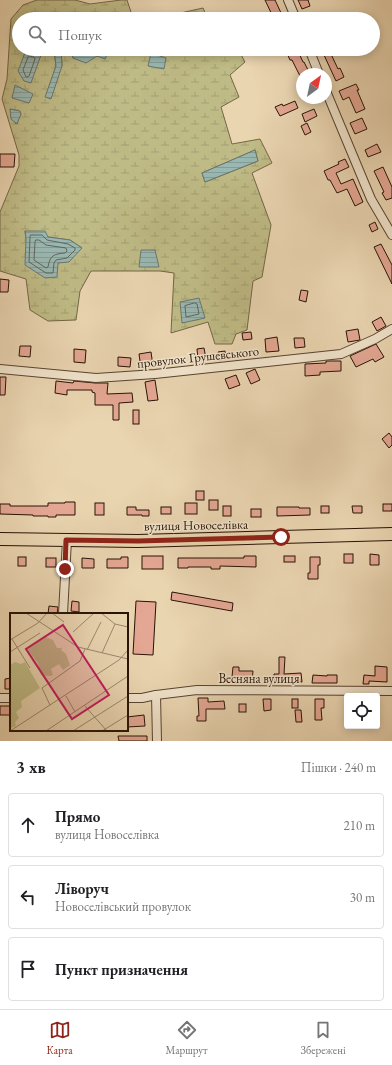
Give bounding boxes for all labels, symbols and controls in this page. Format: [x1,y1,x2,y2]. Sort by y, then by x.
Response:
search box [12,12,380,56]
icon: search [26,23,48,45]
text: Пошук [58,25,102,44]
north arrow [296,68,332,104]
street label: провулок Грушевського [136,342,260,372]
street label: вулиця Новоселівка [144,516,249,534]
route start [272,528,290,546]
route end [56,560,74,578]
inset map [10,613,128,731]
street label: Весняна вулиця [218,670,300,687]
map controls [344,693,380,729]
button: locate [344,693,380,729]
text: 3 хв [16,756,46,778]
text: Пішки · 240 m [301,759,376,776]
text: Прямо [55,807,100,826]
icon: ahead [17,814,39,836]
text: 210 m [344,817,375,834]
text: вулиця Новоселівка [55,826,159,843]
text: Ліворуч [55,879,109,898]
icon: left [17,886,39,908]
text: 30 m [350,889,375,906]
text: Новоселівський провулок [55,898,191,915]
icon: arrive [17,958,39,980]
text: Пункт призначення [55,960,188,979]
tab: Карта [46,1019,73,1057]
tab: Маршрут [165,1019,208,1057]
tab: Збережені [300,1019,346,1057]

